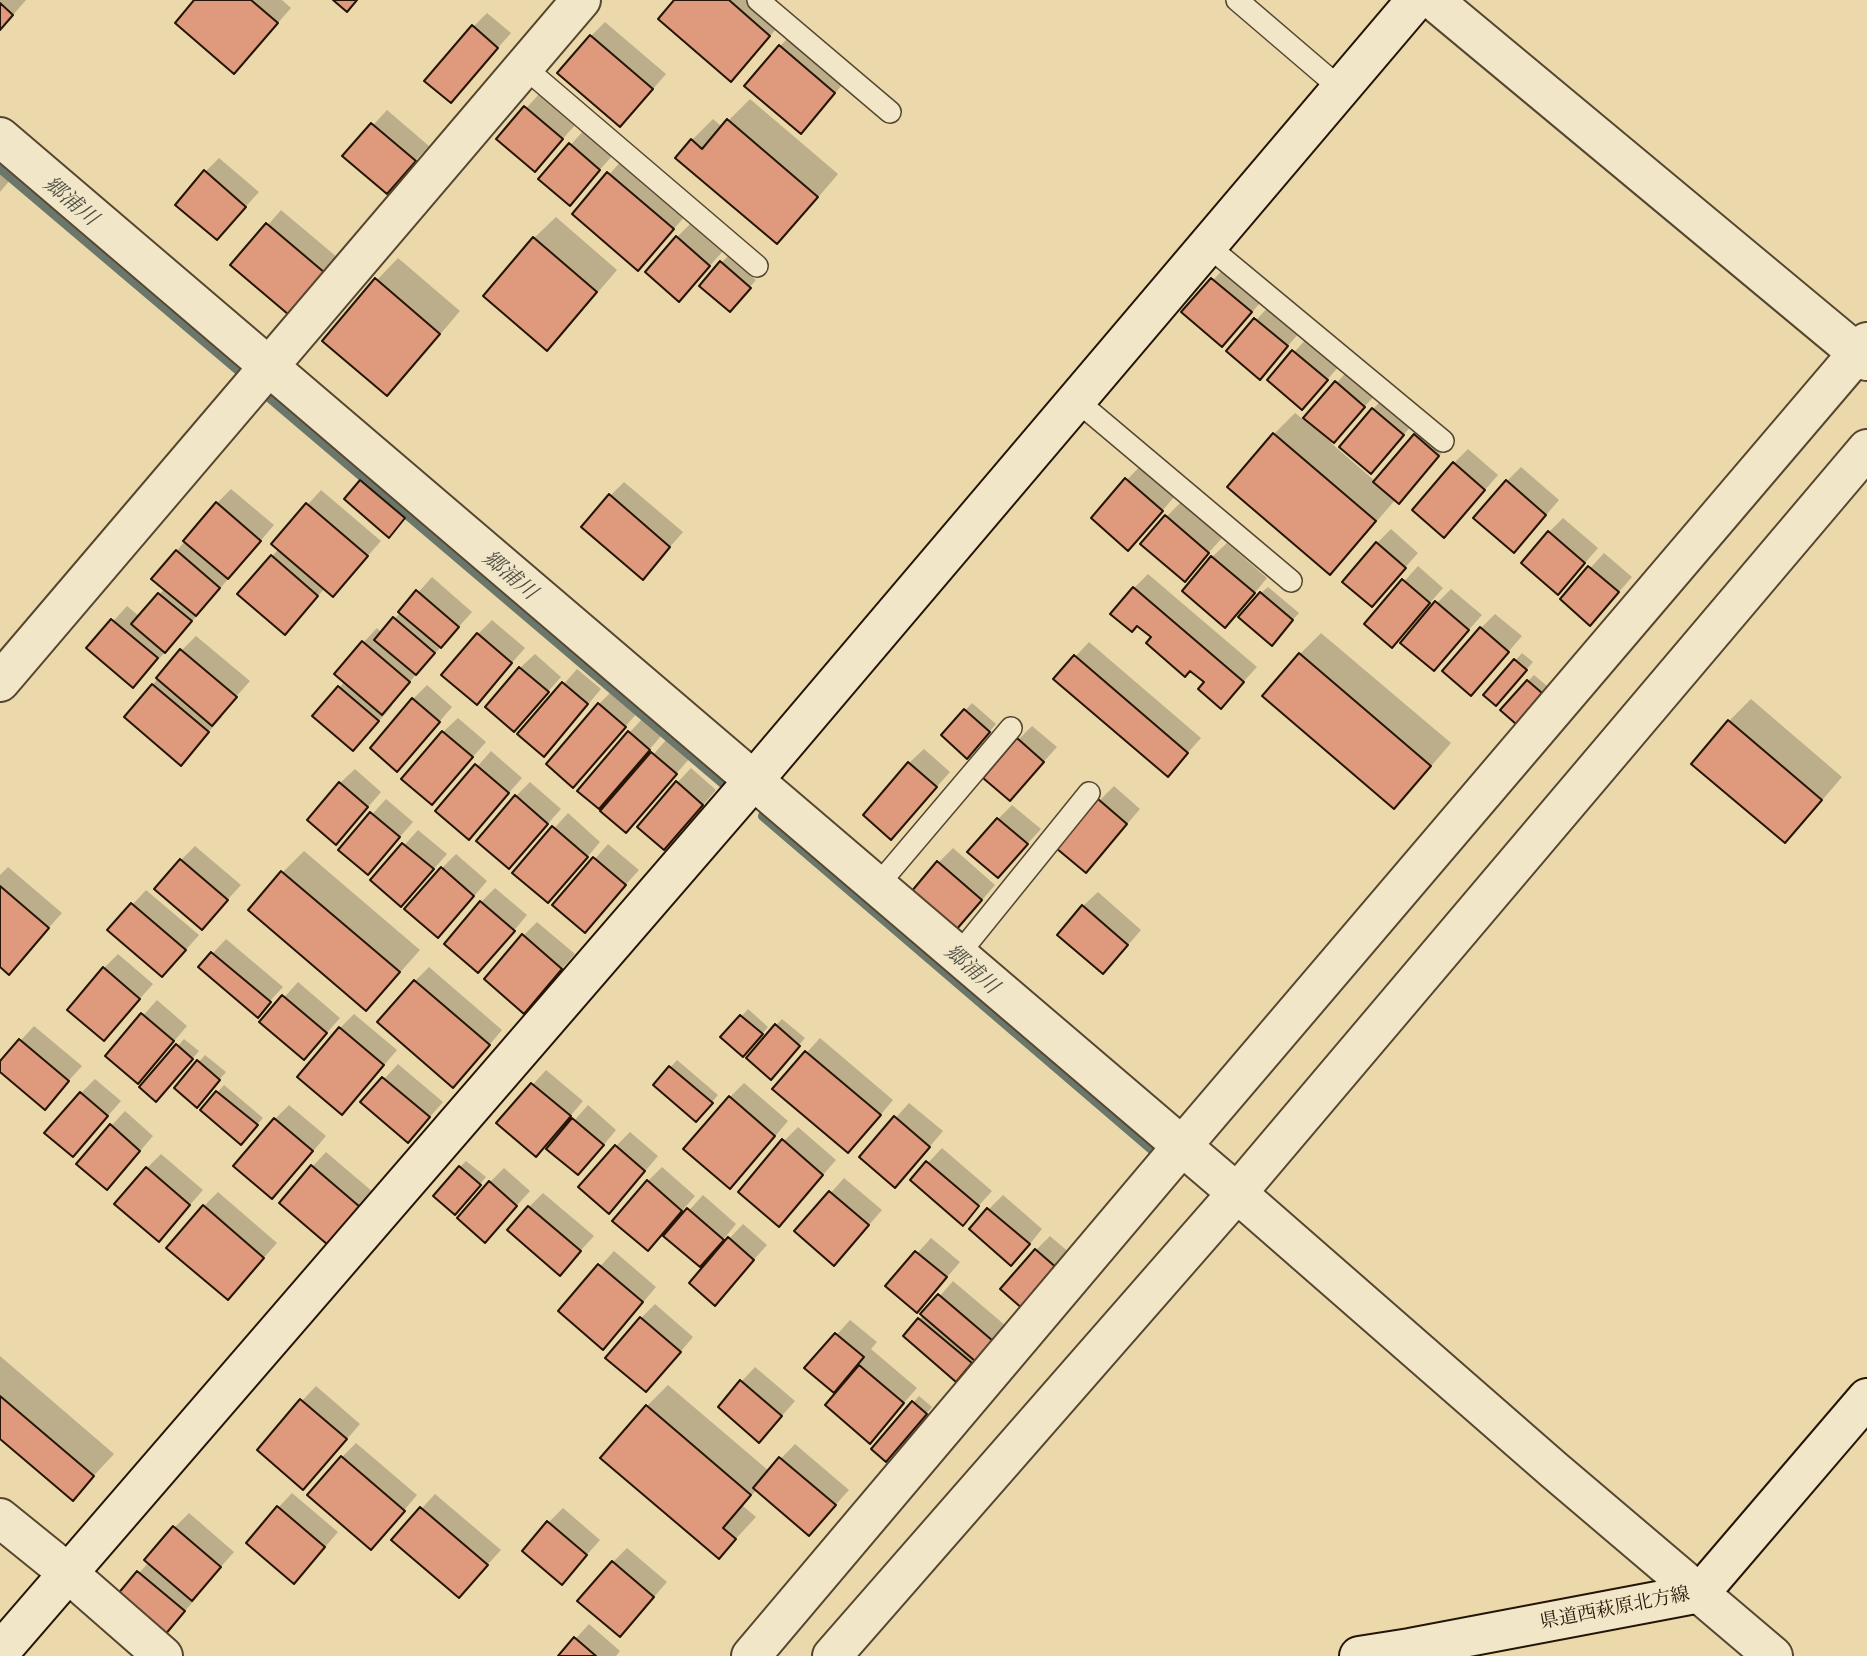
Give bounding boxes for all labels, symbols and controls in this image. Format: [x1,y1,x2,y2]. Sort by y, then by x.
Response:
water label: 郷浦川 [38,172,102,232]
water label: 郷浦川 [477,546,541,606]
water label: 郷浦川 [939,940,1003,1000]
street label: 県道西萩原北方線 [1538,1583,1692,1635]

